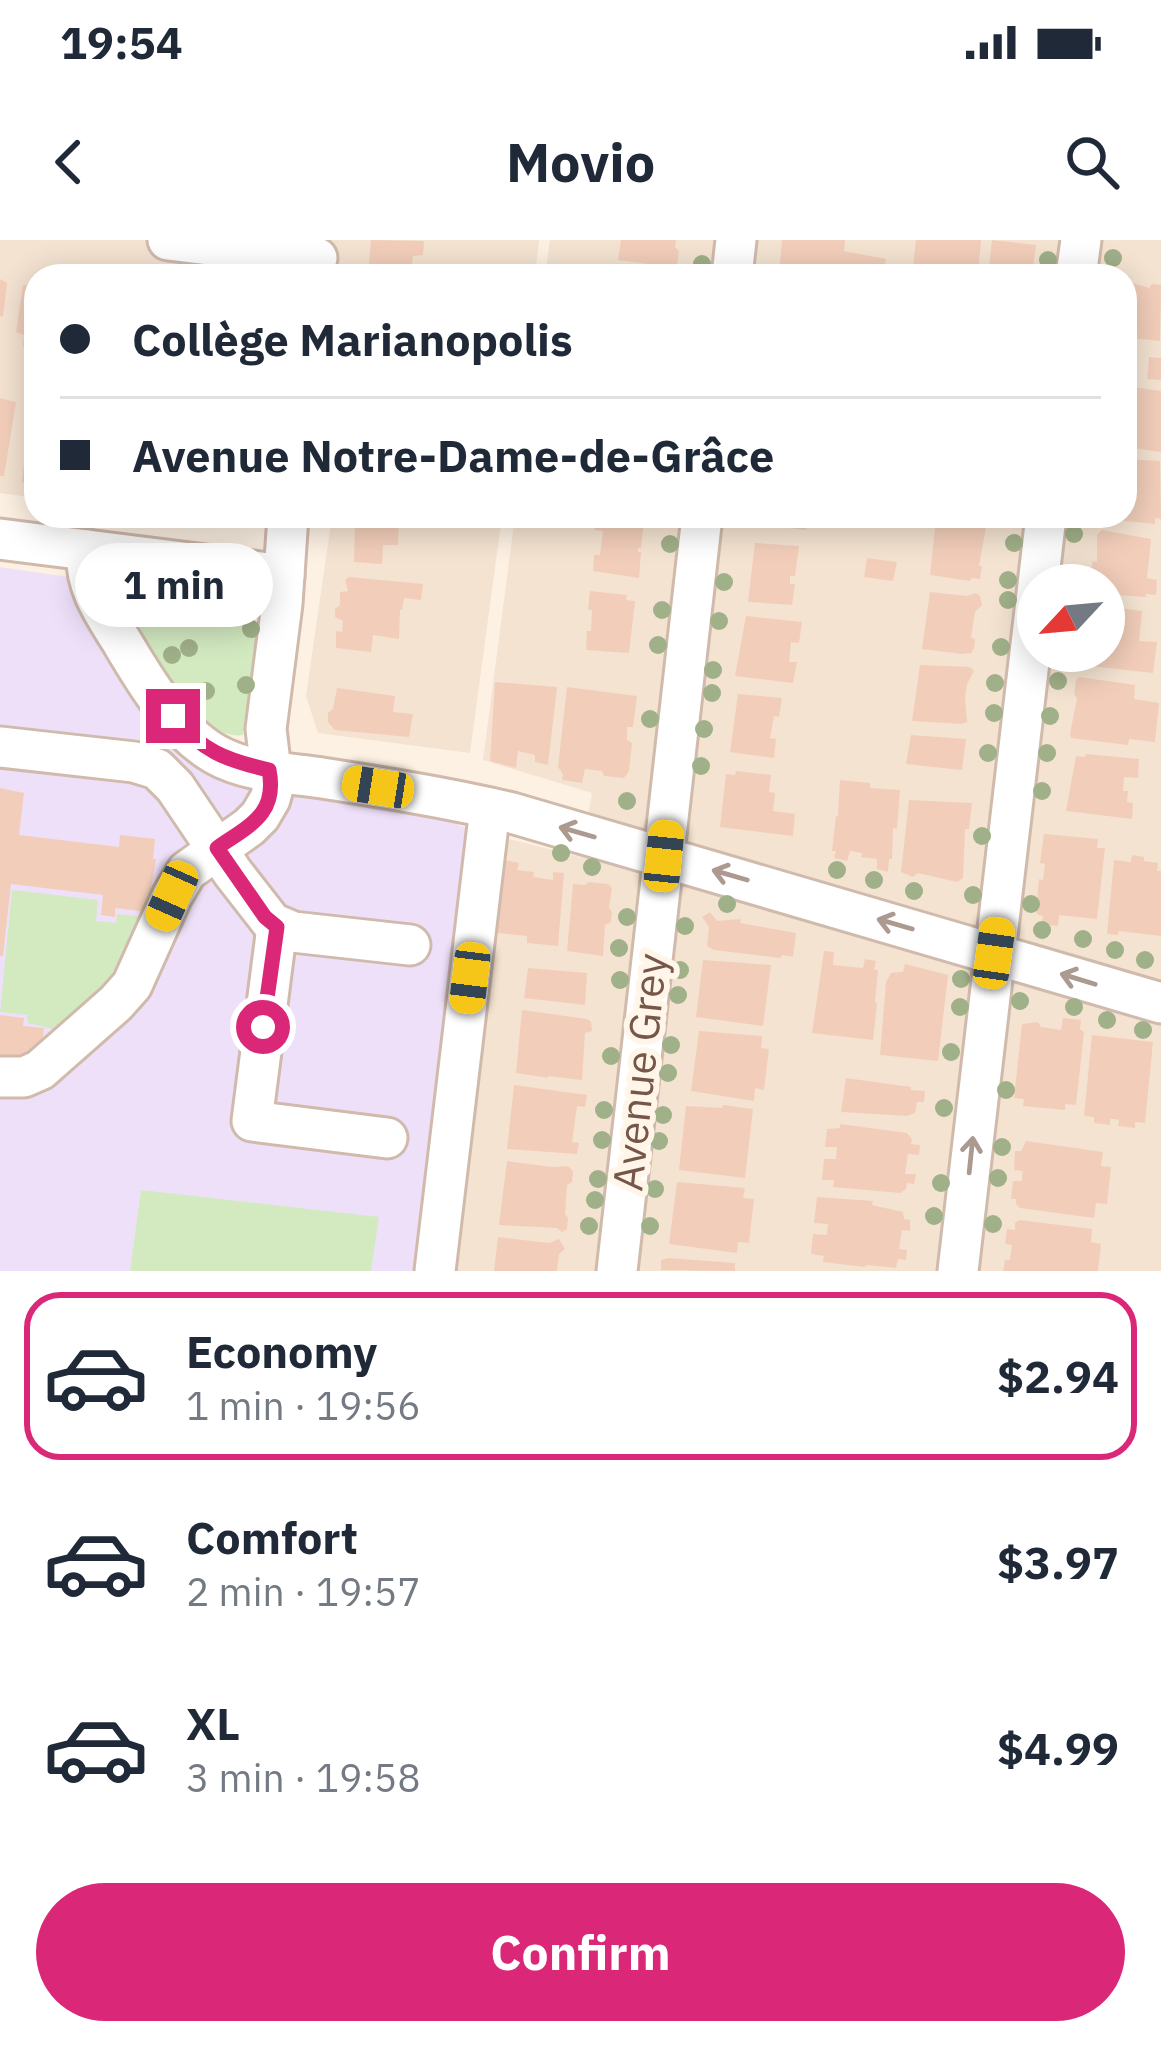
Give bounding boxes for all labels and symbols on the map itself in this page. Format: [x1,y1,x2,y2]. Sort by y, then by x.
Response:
callout: 1 min [74,542,272,626]
north arrow [1017,564,1125,672]
route end [146,689,200,743]
car [340,764,416,810]
car [642,818,686,894]
one-way arrow [559,820,597,842]
car [141,856,203,936]
one-way arrow [712,863,750,885]
one-way arrow [877,912,915,934]
car [971,915,1017,991]
car [448,940,492,1016]
street label: Avenue Grey [599,951,679,1193]
one-way arrow [1059,967,1097,989]
route start [236,1000,290,1054]
one-way arrow [961,1136,983,1175]

